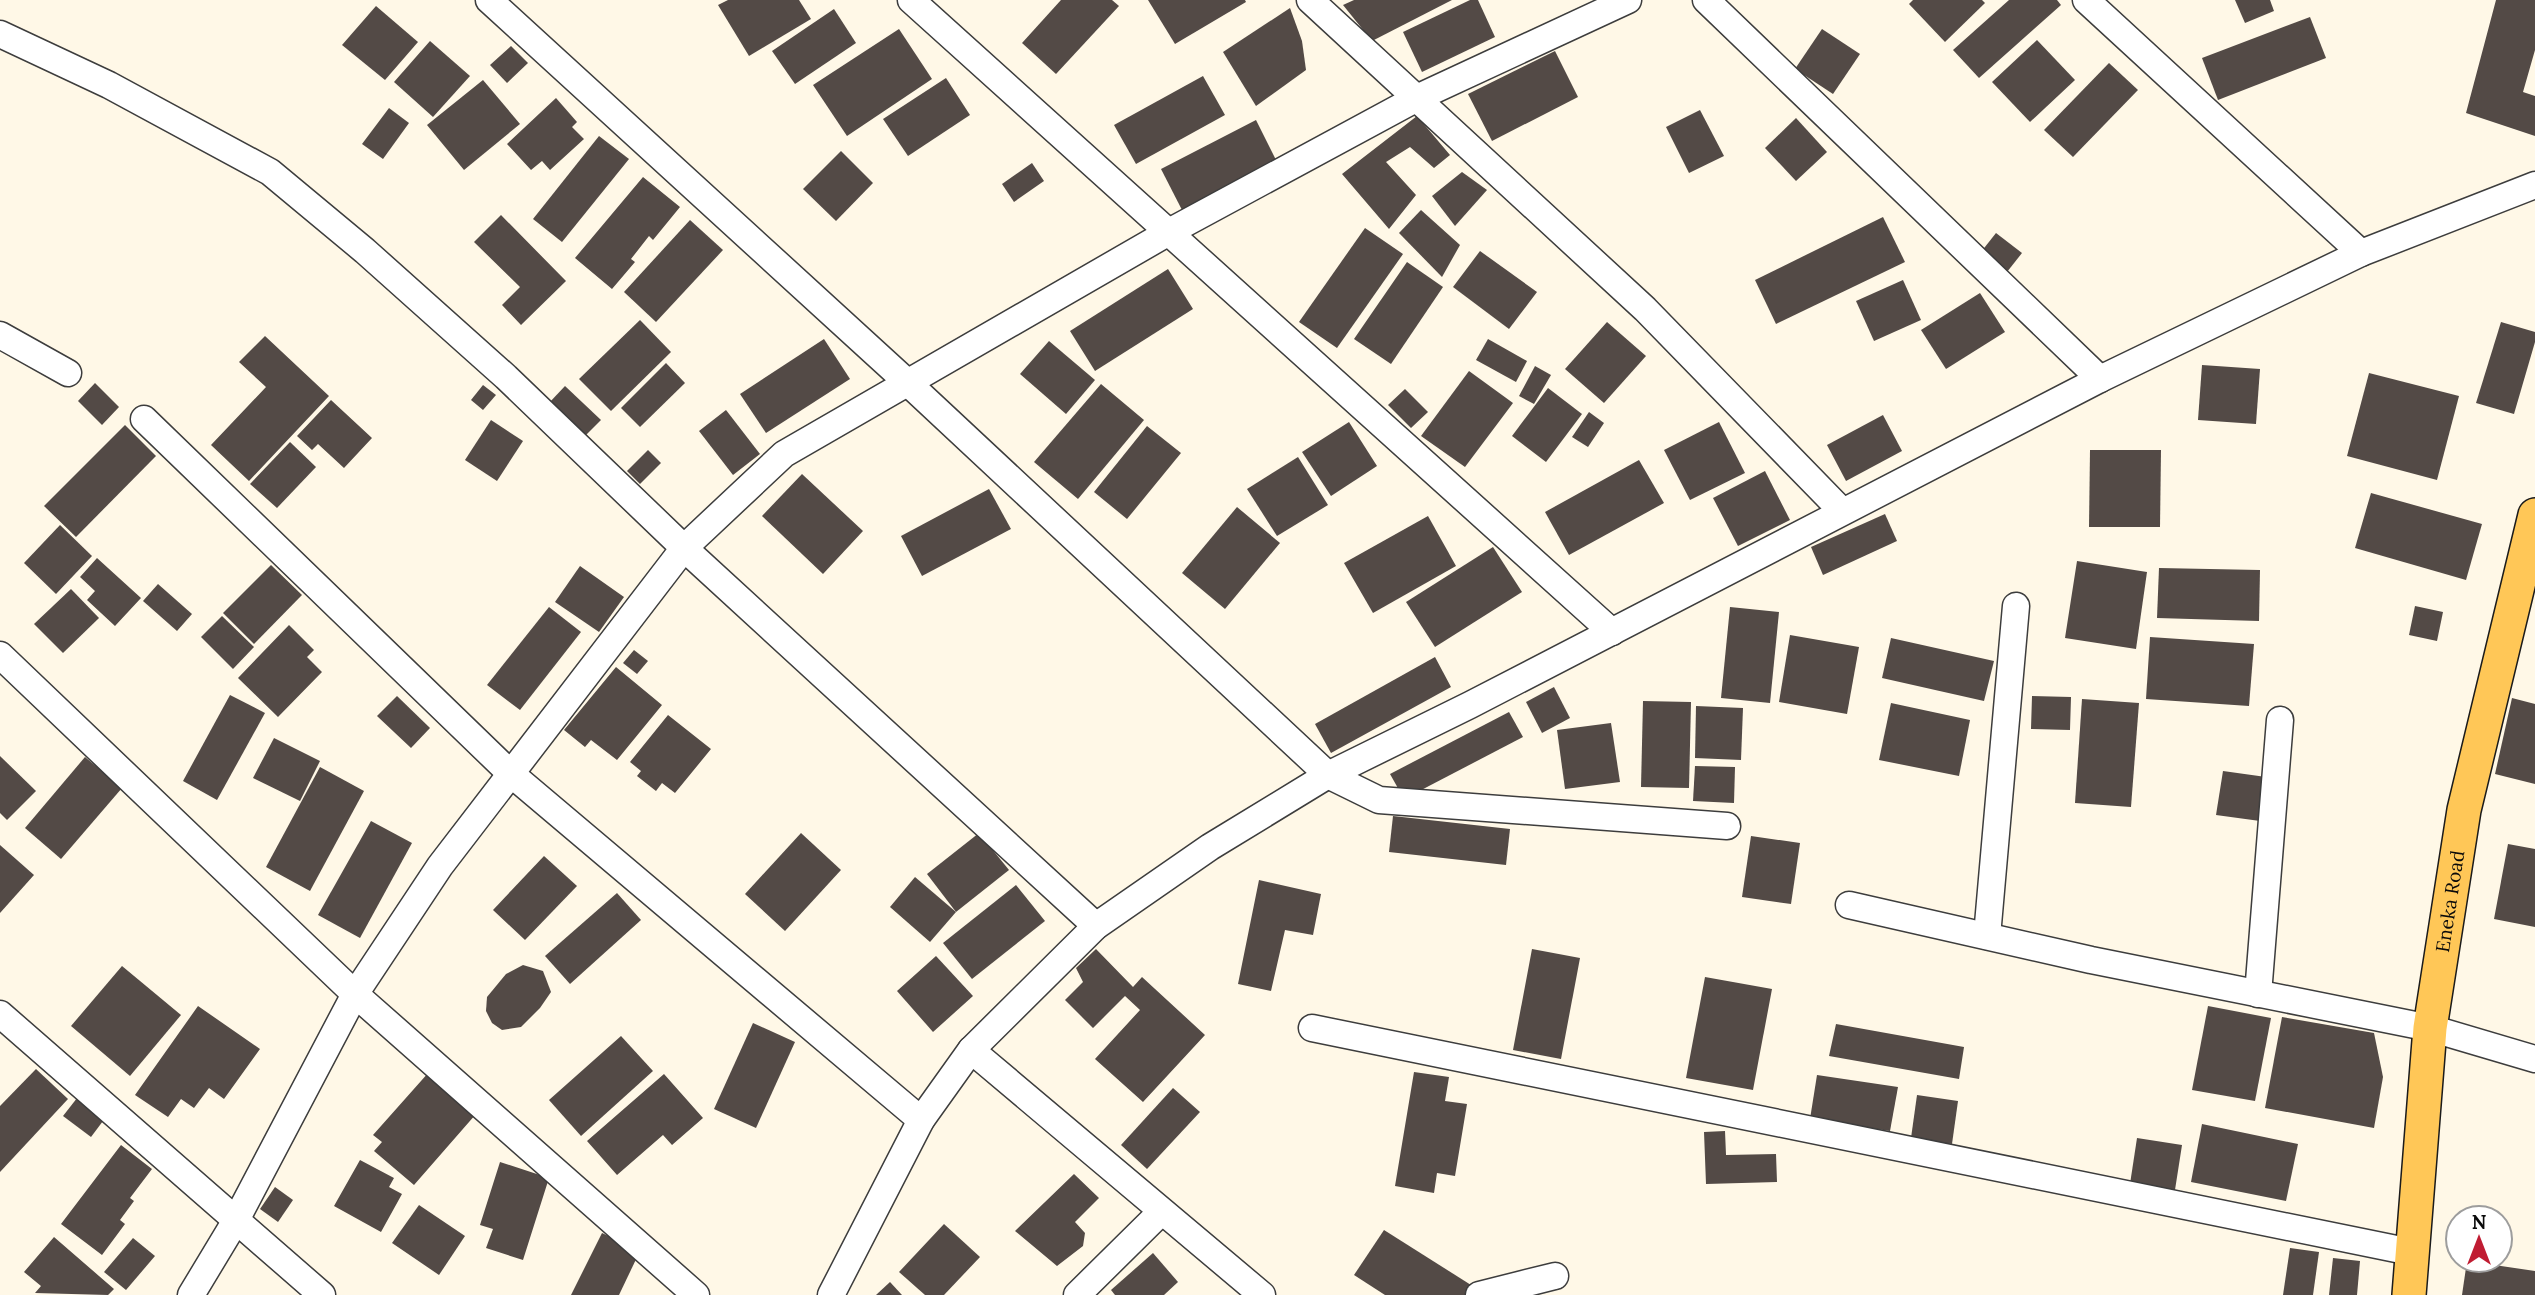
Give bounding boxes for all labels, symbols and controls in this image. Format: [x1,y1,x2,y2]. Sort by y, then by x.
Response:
street label: Eneka Road [2430,849,2470,954]
north arrow [2444,1204,2514,1274]
text: N [2472,1210,2487,1234]

